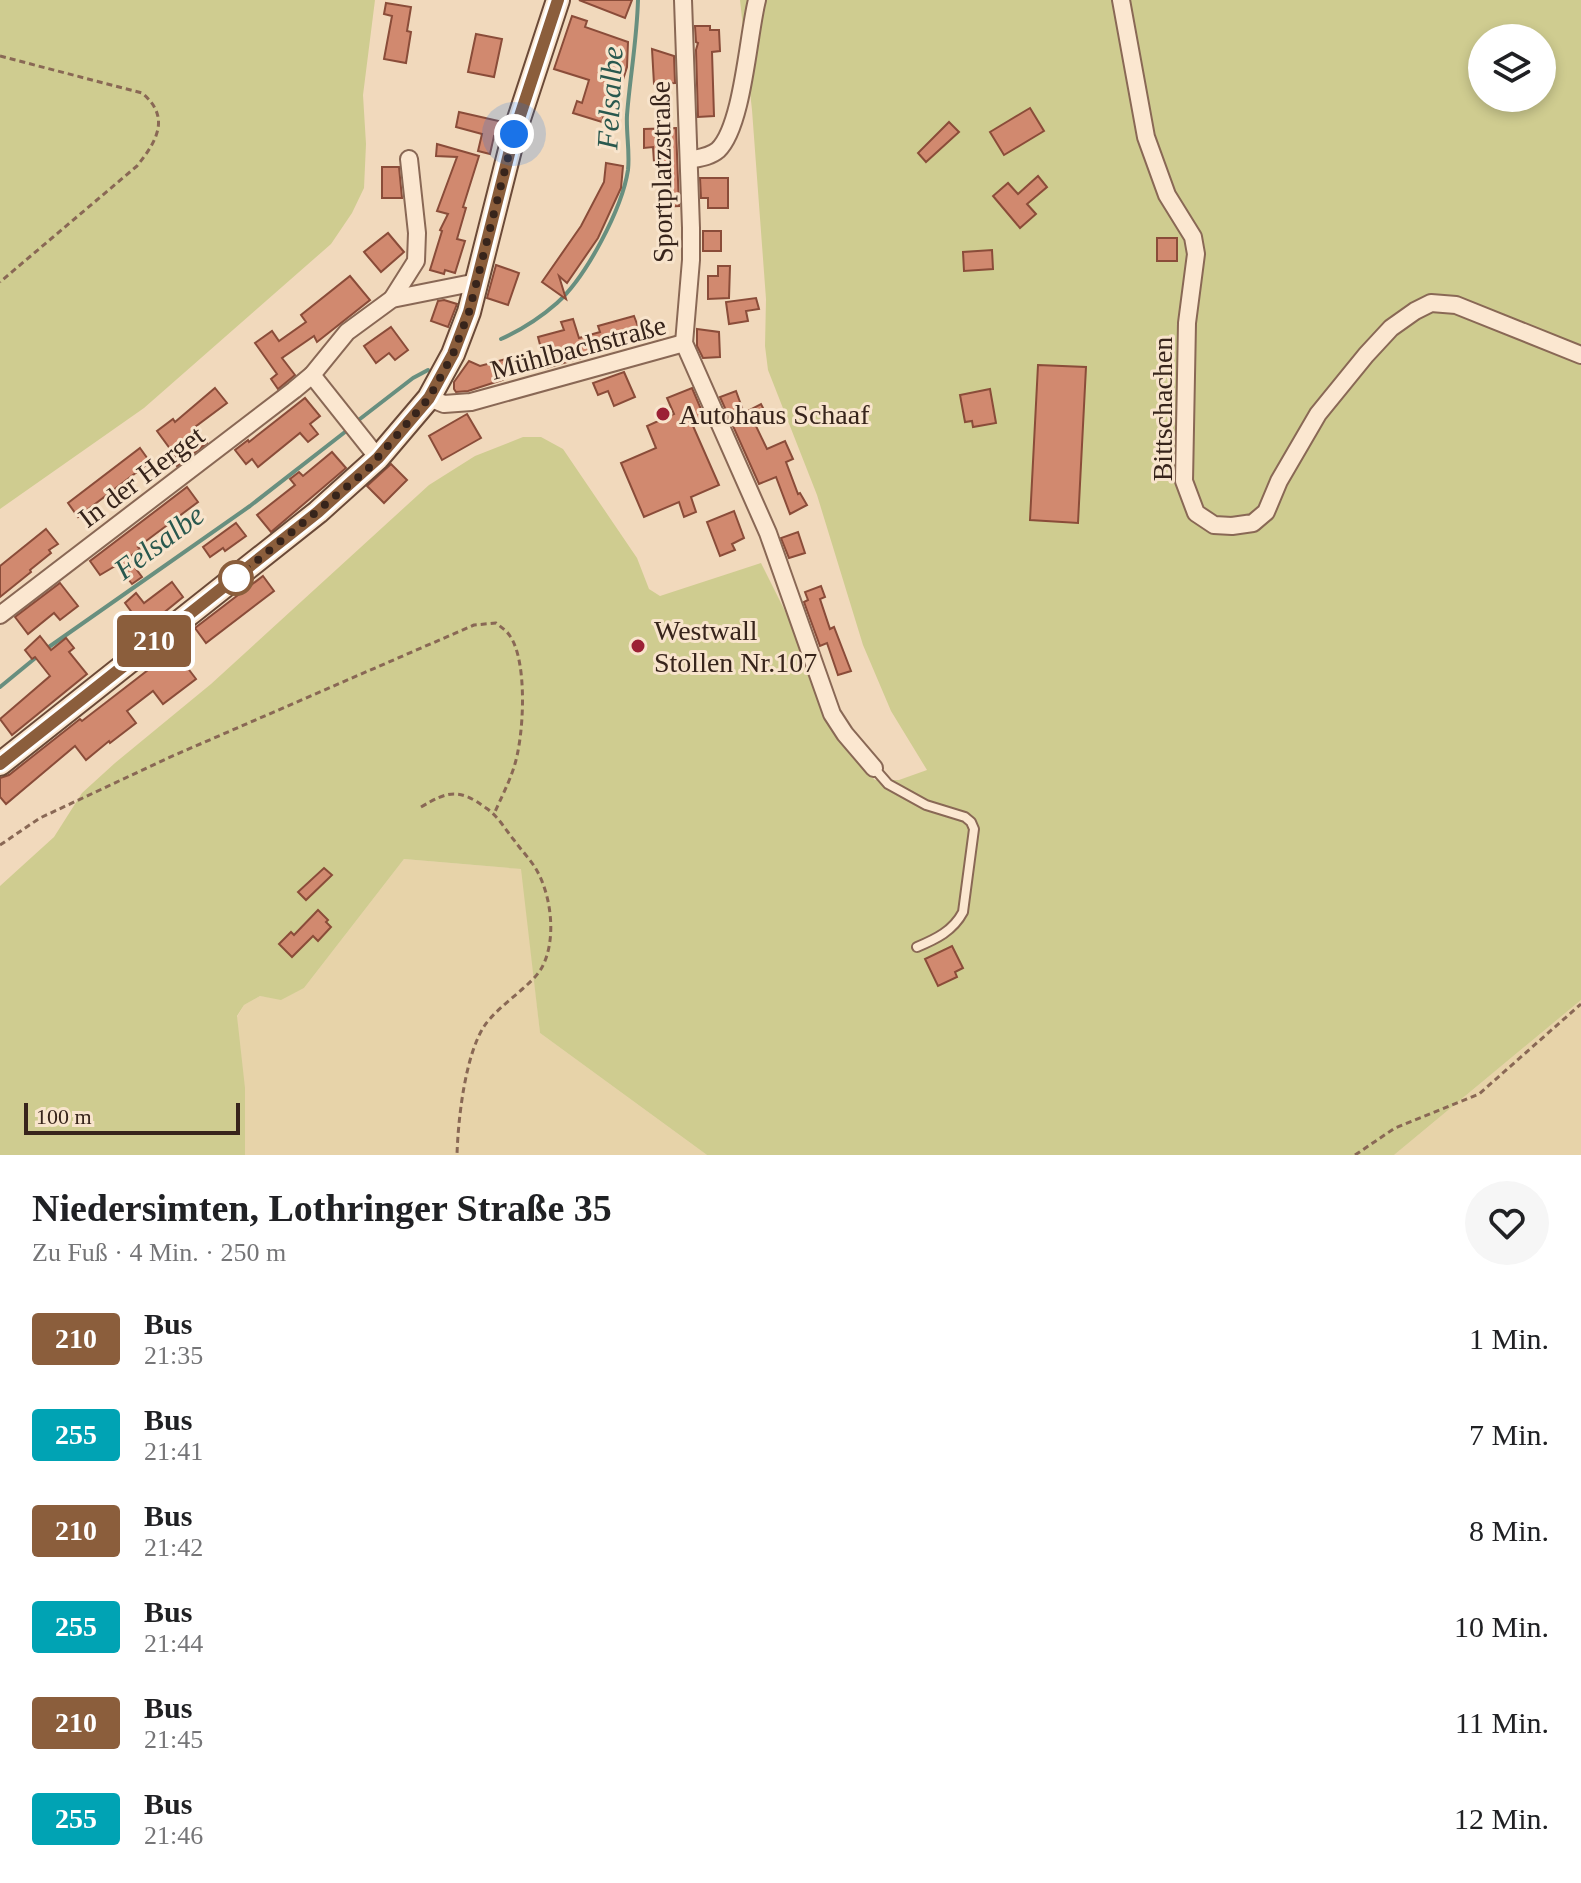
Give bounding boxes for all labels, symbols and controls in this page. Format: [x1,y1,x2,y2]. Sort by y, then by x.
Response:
map controls [1468,24,1556,112]
button: layers [1468,24,1556,112]
water label: Felsalbe [590,46,629,151]
street label: Sportplatzstraße [644,81,679,263]
your location [494,114,534,154]
street label: Mühlbachstraße [487,309,669,386]
street label: Bittschachen [1147,337,1178,481]
place label: Autohaus Schaaf [679,399,870,430]
marker: Autohaus Schaaf [654,405,672,423]
street label: In der Herget [73,419,210,534]
water label: Felsalbe [107,497,210,586]
unlabelled marker [219,561,253,595]
line badge: 210 [108,615,200,667]
place label: Westwall Stollen Nr.107 [654,615,817,678]
text: 210 [133,625,175,656]
marker: Westwall Stollen Nr.107 [629,637,647,655]
scale bar [24,1099,240,1135]
text: 100 m [36,1104,92,1129]
button: heart [1465,1181,1549,1265]
text: Niedersimten, Lothringer Straße 35 [32,1187,612,1229]
text: Zu Fuß · 4 Min. · 250 m [32,1238,286,1267]
text: Bus [144,1307,192,1340]
text: 1 Min. [1469,1322,1549,1355]
text: 210 [55,1323,97,1354]
text: 21:35 [144,1341,203,1370]
text: Bus [144,1403,192,1436]
text: 7 Min. [1469,1418,1549,1451]
text: 255 [55,1419,97,1450]
text: 21:41 [144,1437,203,1466]
text: Bus [144,1499,192,1532]
text: 8 Min. [1469,1514,1549,1547]
text: 210 [55,1515,97,1546]
text: 21:42 [144,1533,203,1562]
text: Bus [144,1595,192,1628]
text: 10 Min. [1454,1610,1549,1643]
text: 255 [55,1611,97,1642]
text: 21:44 [144,1629,203,1658]
text: Bus [144,1691,192,1724]
text: 11 Min. [1455,1706,1549,1739]
text: 210 [55,1707,97,1738]
text: 21:45 [144,1725,203,1754]
text: Bus [144,1787,192,1820]
text: 12 Min. [1454,1802,1549,1835]
text: 255 [55,1803,97,1834]
text: 21:46 [144,1821,203,1850]

